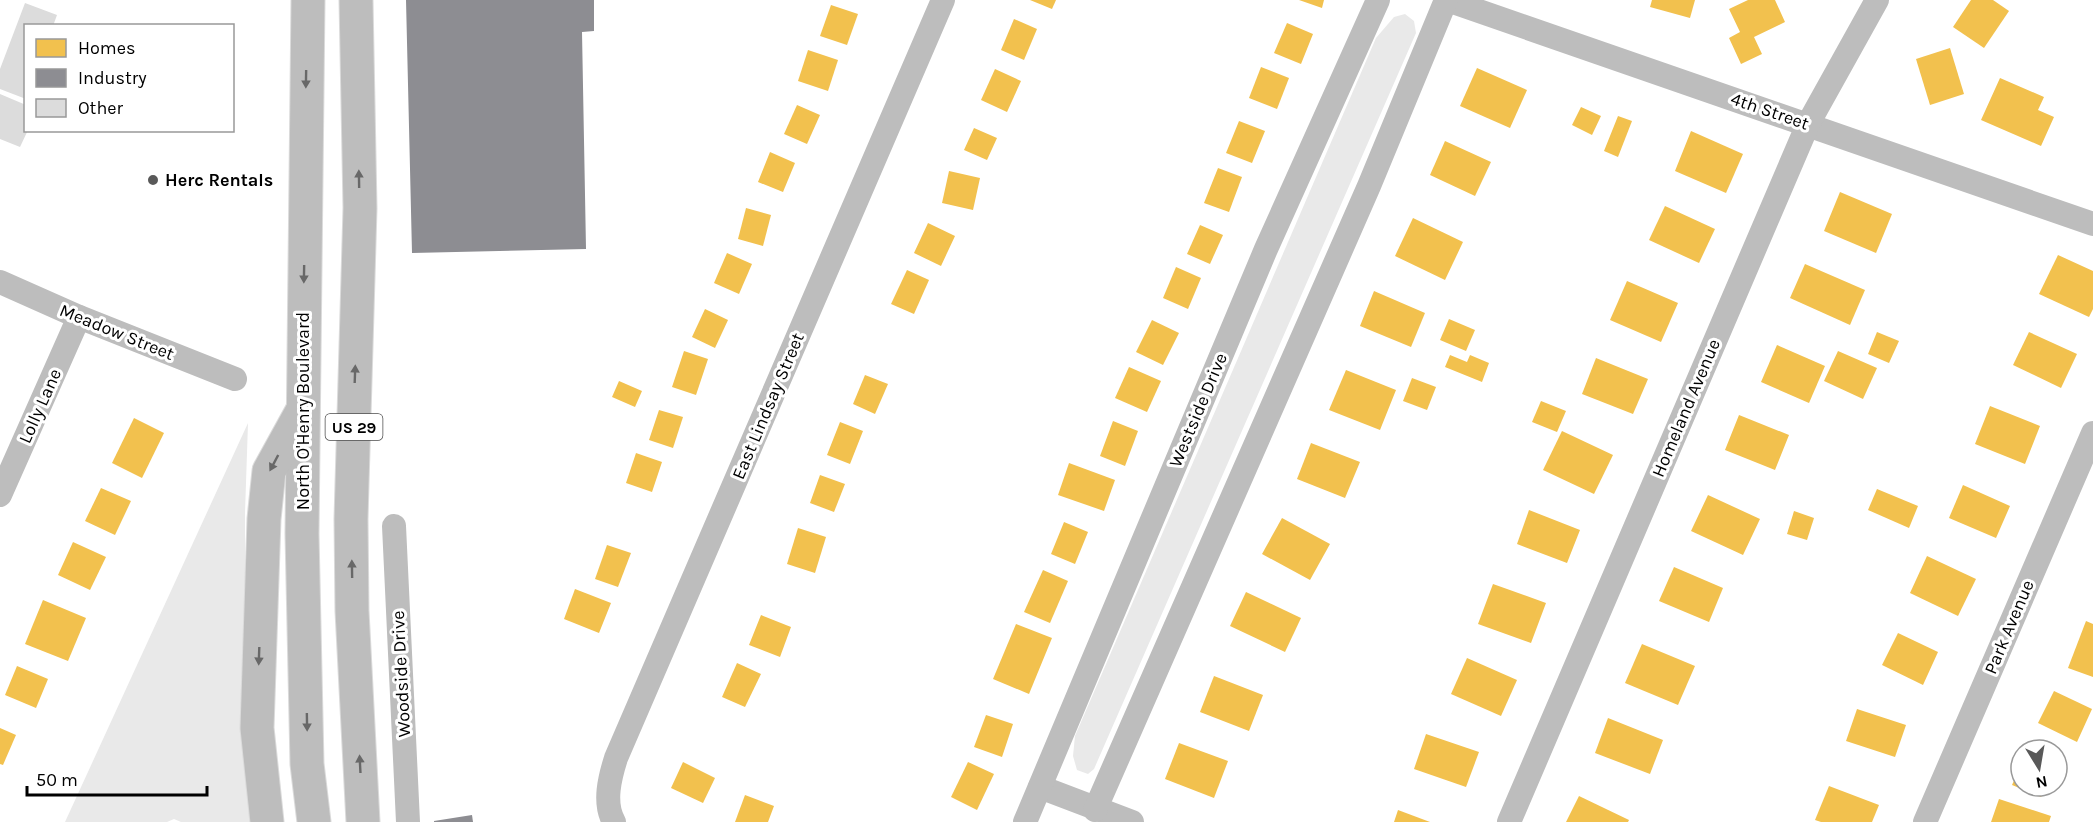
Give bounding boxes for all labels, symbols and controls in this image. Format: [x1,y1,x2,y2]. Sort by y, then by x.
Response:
legend [24,24,234,132]
text: Homes [78,37,135,59]
text: Industry [78,67,147,89]
one-way arrow [302,69,311,88]
street label: 4th Street [1728,87,1812,135]
text: Other [78,97,123,119]
place label: Herc Rentals [165,169,273,191]
one-way arrow [355,169,364,188]
marker: Herc Rentals [146,173,160,187]
one-way arrow [299,264,309,283]
street label: Meadow Street [56,299,178,365]
street label: North O'Henry Boulevard [292,312,314,510]
street label: East Lindsay Street [727,329,809,483]
street label: Homeland Avenue [1647,336,1725,480]
street label: Westside Drive [1164,350,1232,470]
one-way arrow [350,364,360,383]
street label: Lolly Lane [14,365,66,447]
road number: US 29 [326,414,382,440]
one-way arrow [269,455,279,472]
one-way arrow [347,559,357,578]
street label: Park Avenue [1979,577,2039,677]
street label: Woodside Drive [387,610,415,738]
one-way arrow [255,647,264,666]
one-way arrow [302,713,312,732]
north arrow [2009,738,2069,798]
one-way arrow [356,754,365,773]
scale bar [27,759,207,797]
text: 50 m [36,769,78,791]
text: N [2034,772,2049,793]

